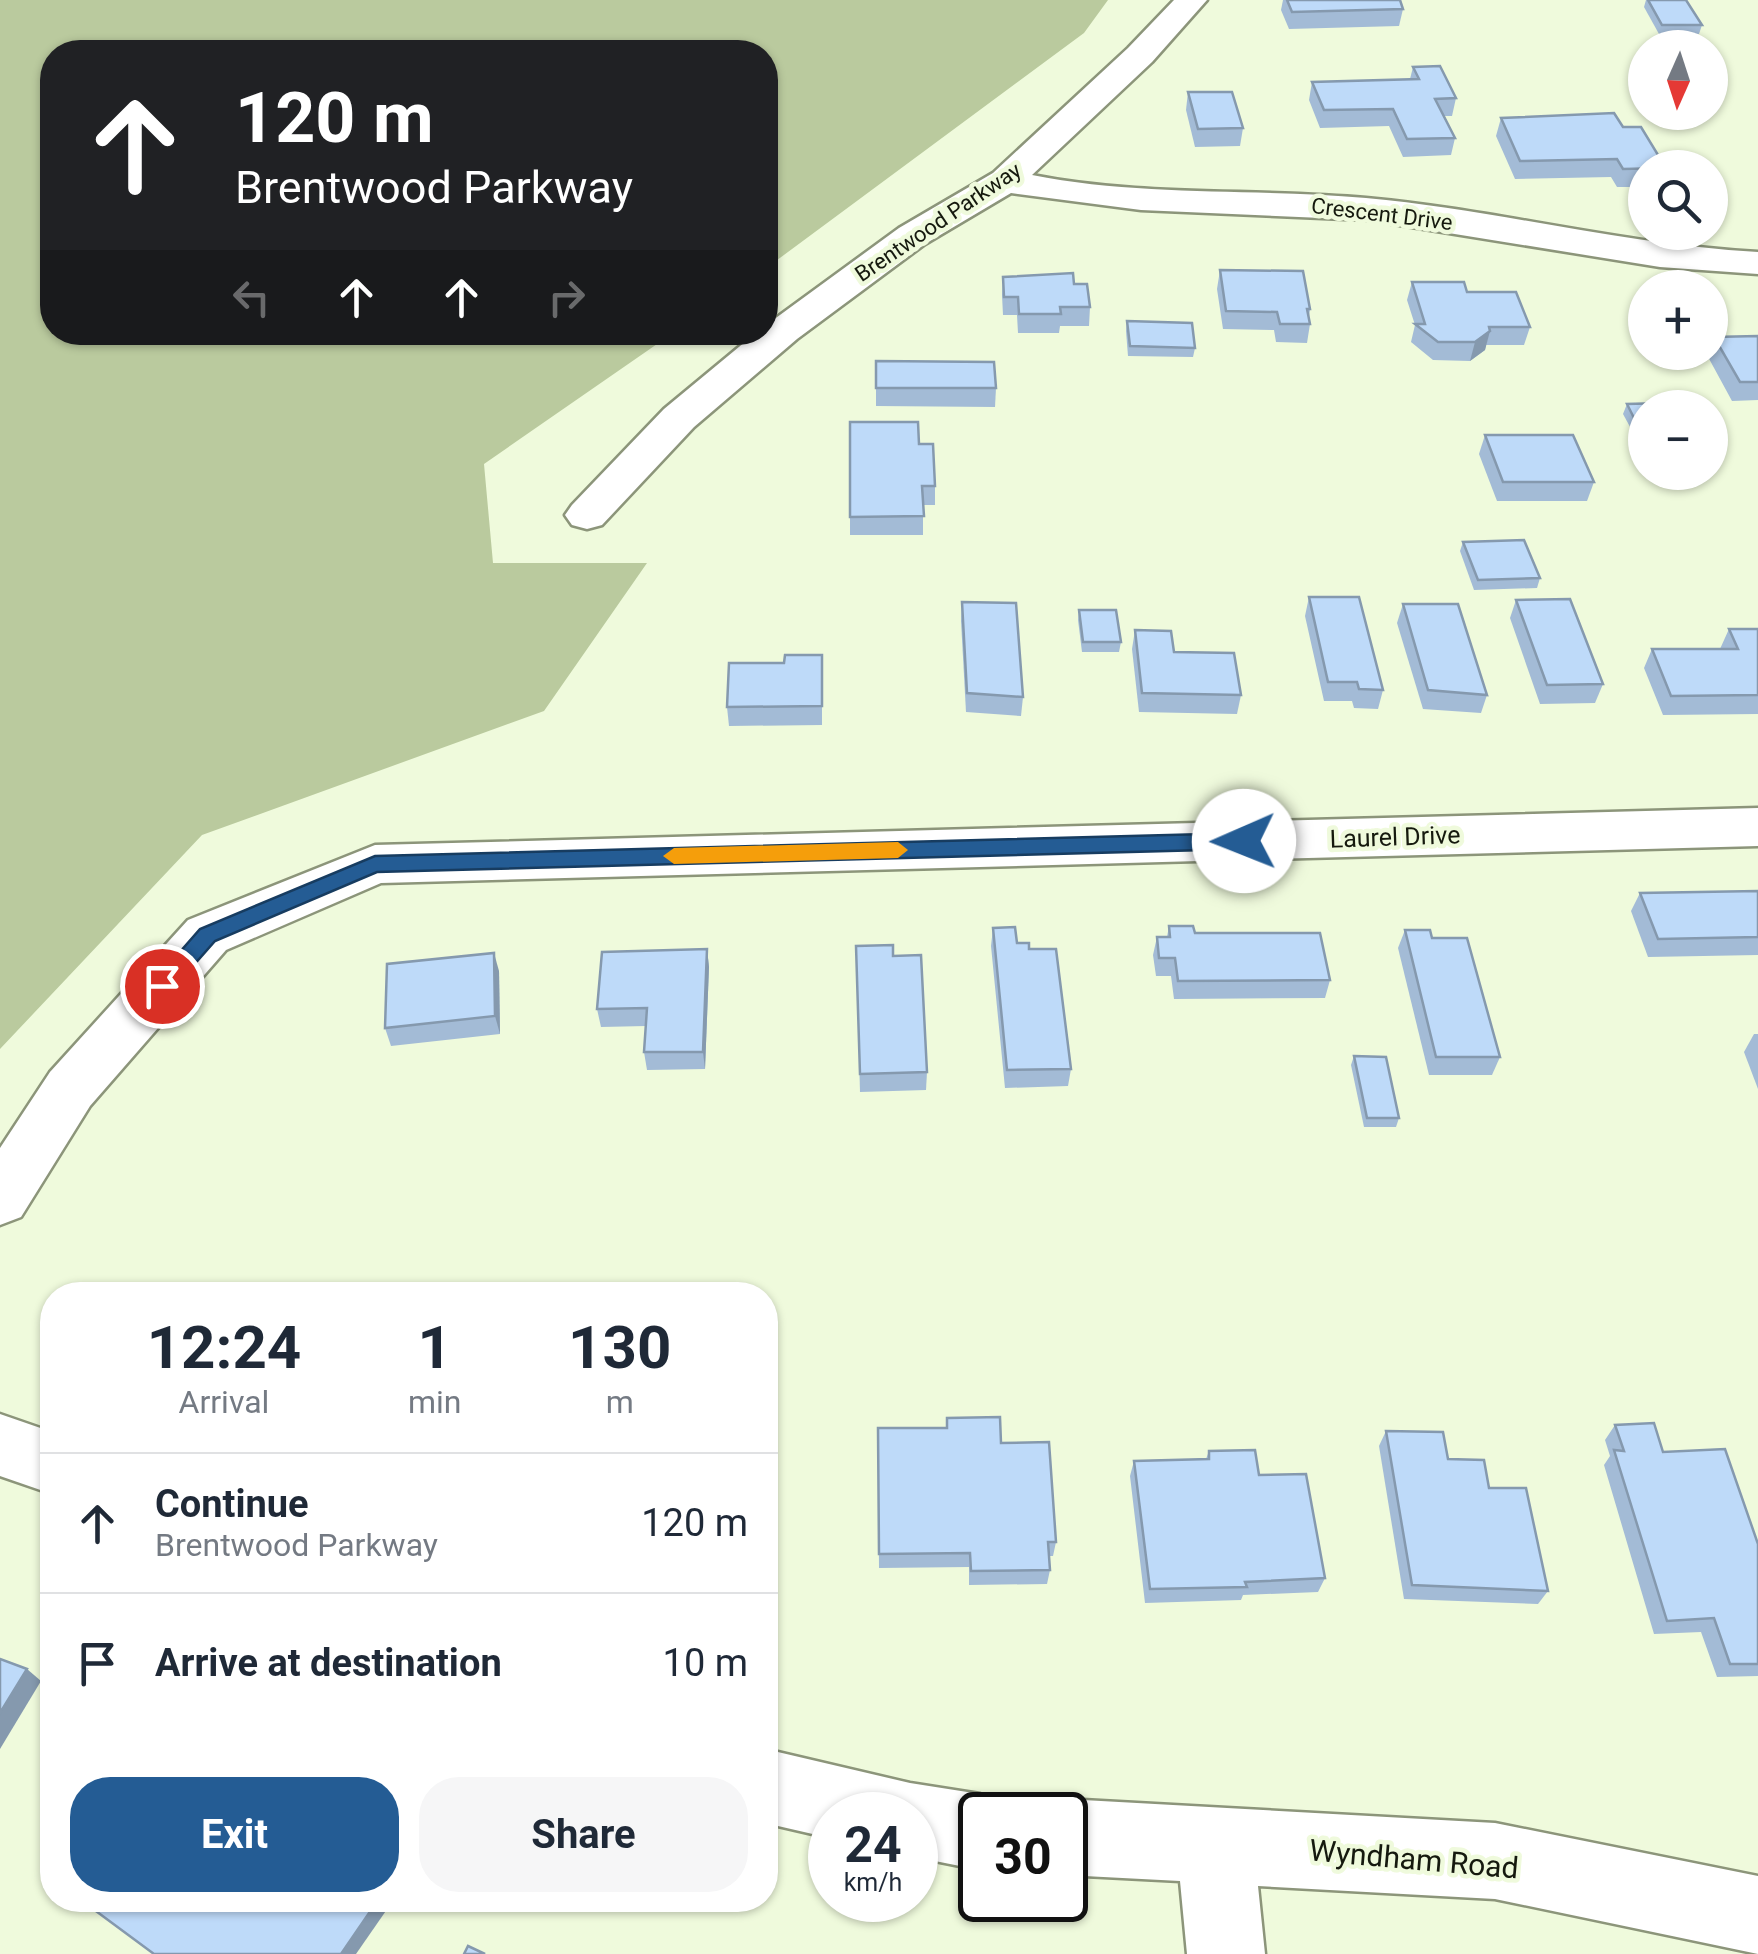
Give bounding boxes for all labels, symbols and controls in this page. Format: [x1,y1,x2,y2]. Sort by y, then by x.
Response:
north arrow [1628,30,1728,130]
map controls [1628,30,1728,490]
text: 120 m [235,77,434,159]
icon: ahead [70,80,200,210]
button: search [1628,150,1728,250]
street label: Brentwood Parkway [850,157,1026,287]
text: Brentwood Parkway [235,161,633,214]
street label: Crescent Drive [1310,193,1454,235]
icon: left [224,270,279,325]
icon: ahead [329,270,384,325]
icon: ahead [434,270,489,325]
icon: right [539,270,594,325]
button: + [1628,270,1728,370]
button: − [1628,390,1728,490]
position arrow [1192,789,1296,893]
street label: Laurel Drive [1329,820,1461,854]
pin [120,944,205,1029]
icon: arrive [135,959,190,1014]
text: 12:24 [147,1312,301,1383]
text: 1 [417,1312,452,1383]
text: 130 [568,1312,671,1383]
text: Arrival [179,1383,269,1421]
text: min [408,1383,461,1421]
text: m [606,1383,634,1421]
text: Continue [155,1482,309,1526]
icon: ahead [70,1496,125,1551]
text: 120 m [641,1501,748,1545]
text: Brentwood Parkway [155,1526,438,1564]
icon: arrive [70,1636,125,1691]
text: Arrive at destination [155,1641,502,1685]
text: 10 m [663,1641,748,1685]
button: Exit [70,1777,399,1892]
button: Share [419,1777,748,1892]
speed limit sign: 30 [958,1792,1088,1922]
text: 24 [844,1816,902,1874]
street label: Wyndham Road [1308,1832,1520,1886]
text: km/h [844,1868,902,1897]

